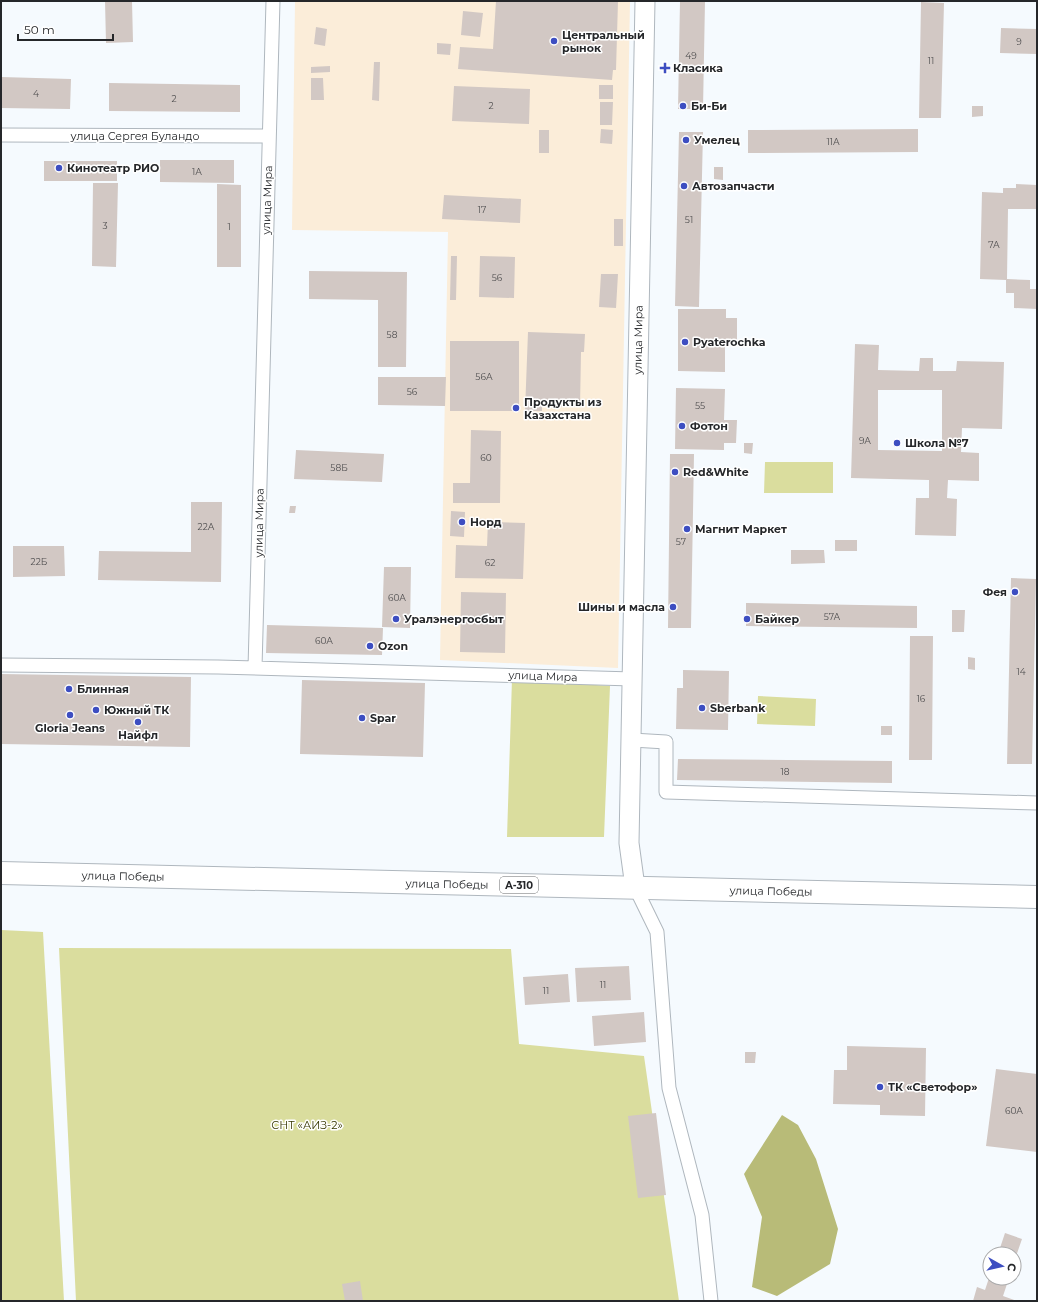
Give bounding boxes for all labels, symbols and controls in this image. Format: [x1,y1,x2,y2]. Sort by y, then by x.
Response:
scale bar [18,16,113,42]
text: 50 m [24,22,55,37]
place label: Центральный рынок [562,28,645,55]
marker: Центральный рынок [549,36,559,46]
house number: 9 [1016,36,1022,47]
house number: 49 [685,50,697,61]
house number: 11 [928,55,934,66]
place label: Класика [673,61,723,75]
marker: Класика [660,63,670,73]
house number: 4 [33,88,39,99]
house number: 2 [171,93,177,104]
place label: Би-Би [691,99,727,113]
house number: 2 [488,100,494,111]
marker: Би-Би [678,101,688,111]
street label: улица Сергея Буландо [70,129,200,143]
place label: Умелец [694,133,740,147]
marker: Умелец [681,135,691,145]
house number: 11А [826,136,840,147]
place label: Кинотеатр РИО [67,161,159,175]
marker: Кинотеатр РИО [54,163,64,173]
street label: улица Мира [259,165,275,236]
house number: 1А [192,166,202,177]
place label: Автозапчасти [692,179,775,193]
marker: Автозапчасти [679,181,689,191]
house number: 17 [478,204,486,215]
house number: 51 [685,214,693,225]
house number: 3 [102,220,108,231]
house number: 1 [227,221,231,232]
house number: 7А [988,239,1000,250]
house number: 56 [492,272,503,283]
street label: улица Мира [630,305,646,376]
house number: 58 [387,329,398,340]
place label: Pyaterochka [693,335,766,349]
marker: Pyaterochka [680,337,690,347]
house number: 56А [475,371,493,382]
house number: 56 [407,386,418,397]
place label: Продукты из Казахстана [524,395,602,422]
house number: 55 [695,400,705,411]
marker: Продукты из Казахстана [511,403,521,413]
place label: Фотон [690,419,728,433]
marker: Фотон [677,421,687,431]
house number: 9А [859,435,871,446]
place label: Школа №7 [905,436,969,450]
marker: Школа №7 [892,438,902,448]
house number: 60 [480,452,492,463]
house number: 58Б [330,462,348,473]
place label: Red&White [683,465,749,479]
marker: Red&White [670,467,680,477]
street label: улица Мира [251,488,267,559]
place label: Норд [470,515,502,529]
marker: Норд [457,517,467,527]
house number: 22А [198,521,215,532]
place label: Магнит Маркет [695,522,787,536]
marker: Магнит Маркет [682,524,692,534]
house number: 57 [676,536,686,547]
house number: 22Б [31,556,48,567]
house number: 62 [485,557,495,568]
place label: Фея [983,585,1007,599]
marker: Фея [1010,587,1020,597]
house number: 60А [388,592,406,603]
place label: Шины и масла [578,600,665,614]
marker: Шины и масла [668,602,678,612]
house number: 57А [824,611,840,622]
place label: Уралэнергосбыт [404,612,504,626]
place label: Байкер [755,612,800,626]
marker: Уралэнергосбыт [391,614,401,624]
marker: Байкер [742,614,752,624]
house number: 60А [315,635,333,646]
place label: Ozon [378,639,408,653]
marker: Ozon [365,641,375,651]
house number: 14 [1016,666,1026,677]
street label: улица Мира [507,668,578,684]
place label: Блинная [77,682,129,696]
marker: Блинная [64,684,74,694]
house number: 16 [917,693,926,704]
place label: Sberbank [710,701,766,715]
place label: Южный ТК [104,703,169,717]
marker: Sberbank [697,703,707,713]
marker: Южный ТК [91,705,101,715]
marker: Gloria Jeans [65,710,75,720]
place label: Spar [370,711,396,725]
marker: Spar [357,713,367,723]
marker: Найфл [133,717,143,727]
place label: Gloria Jeans [35,721,105,735]
place label: Найфл [118,728,158,742]
house number: 18 [781,766,790,777]
street label: улица Победы [80,868,165,884]
street label: улица Победы [404,876,489,892]
road number: А-310 [500,877,538,893]
street label: улица Победы [728,883,813,899]
house number: 11 [600,979,606,990]
house number: 11 [543,985,549,996]
place label: ТК «Светофор» [888,1080,977,1094]
marker: ТК «Светофор» [875,1082,885,1092]
house number: 60А [1005,1105,1023,1116]
park label: СНТ «АИЗ-2» [271,1118,343,1132]
north arrow [982,1246,1022,1286]
text: С [1004,1262,1019,1272]

